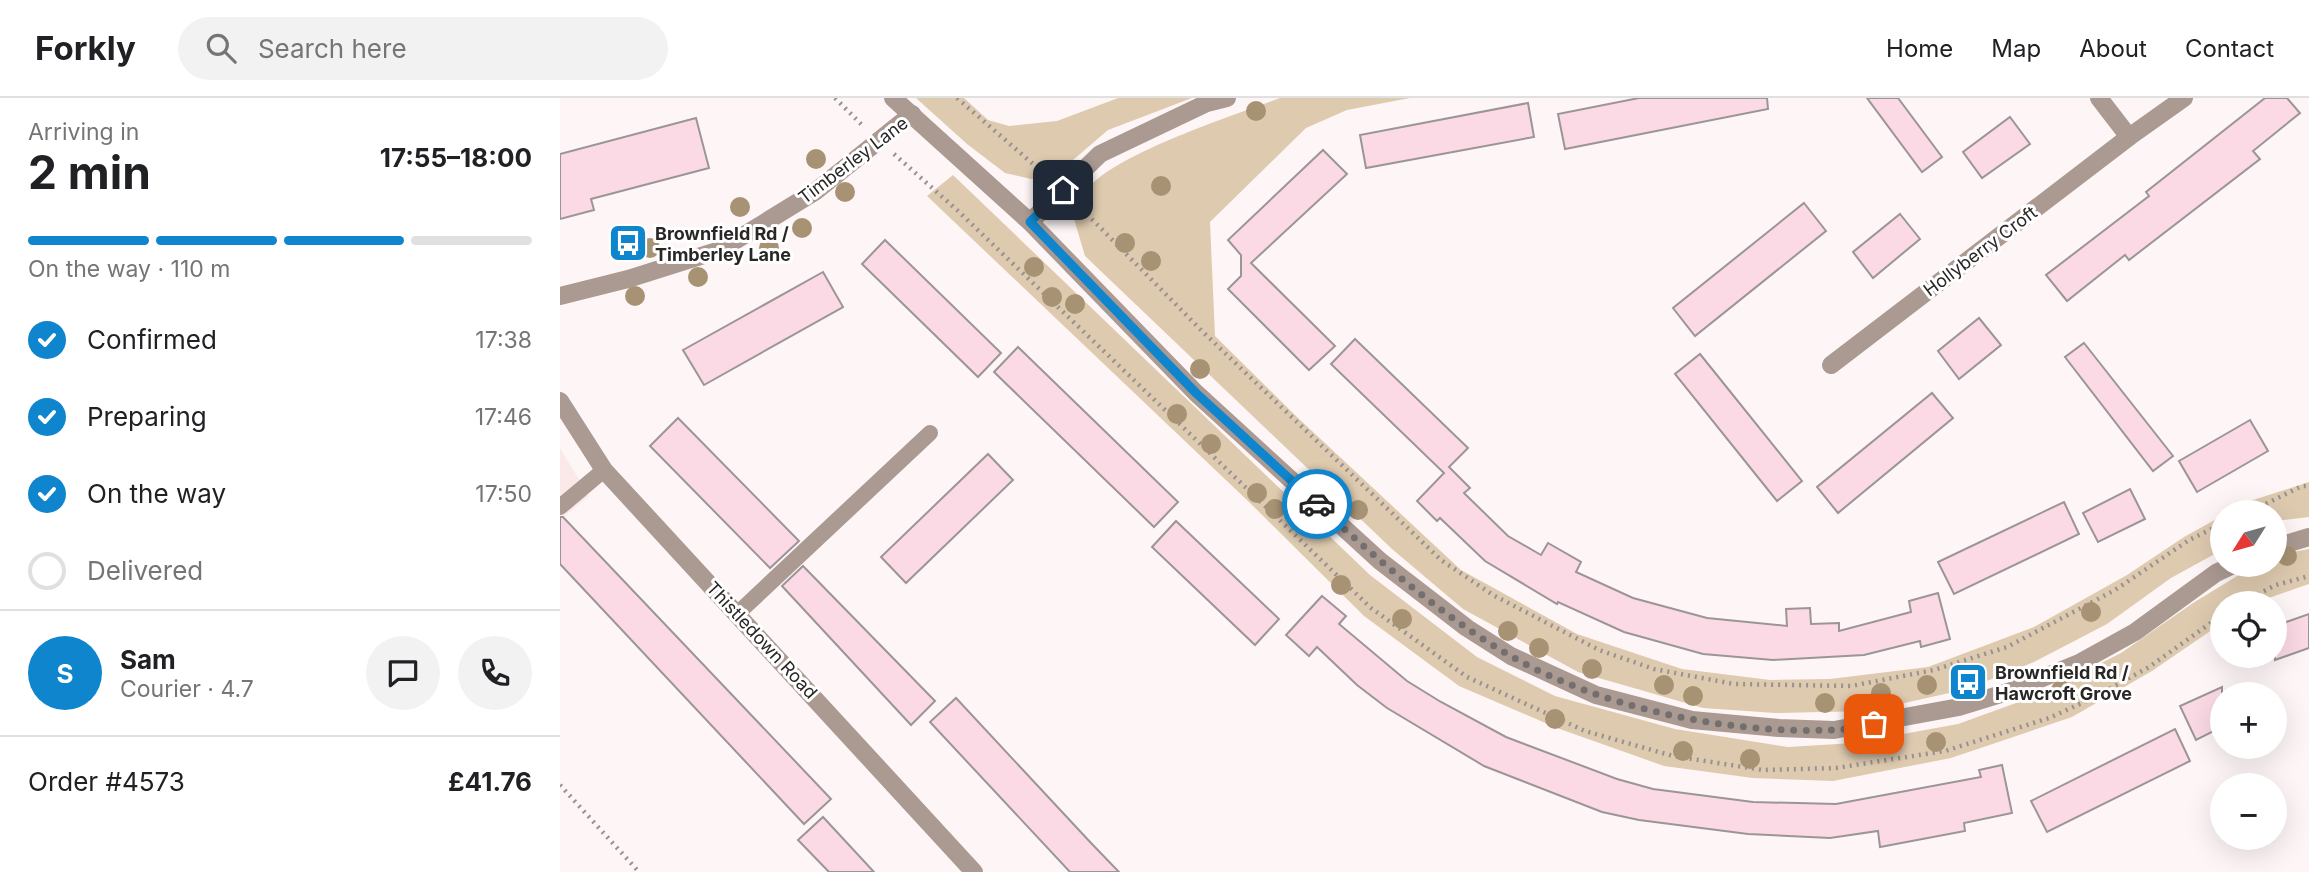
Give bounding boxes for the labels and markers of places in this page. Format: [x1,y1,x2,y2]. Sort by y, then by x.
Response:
pin [1033,160,1093,220]
bus stop icon: Brownfield Rd / Timberley Lane [607,222,649,264]
place label: Brownfield Rd / Timberley Lane [655,223,791,265]
bus stop icon: Brownfield Rd / Hawcroft Grove [1947,661,1989,703]
place label: Brownfield Rd / Hawcroft Grove [1995,662,2132,704]
pin [1844,694,1904,754]

